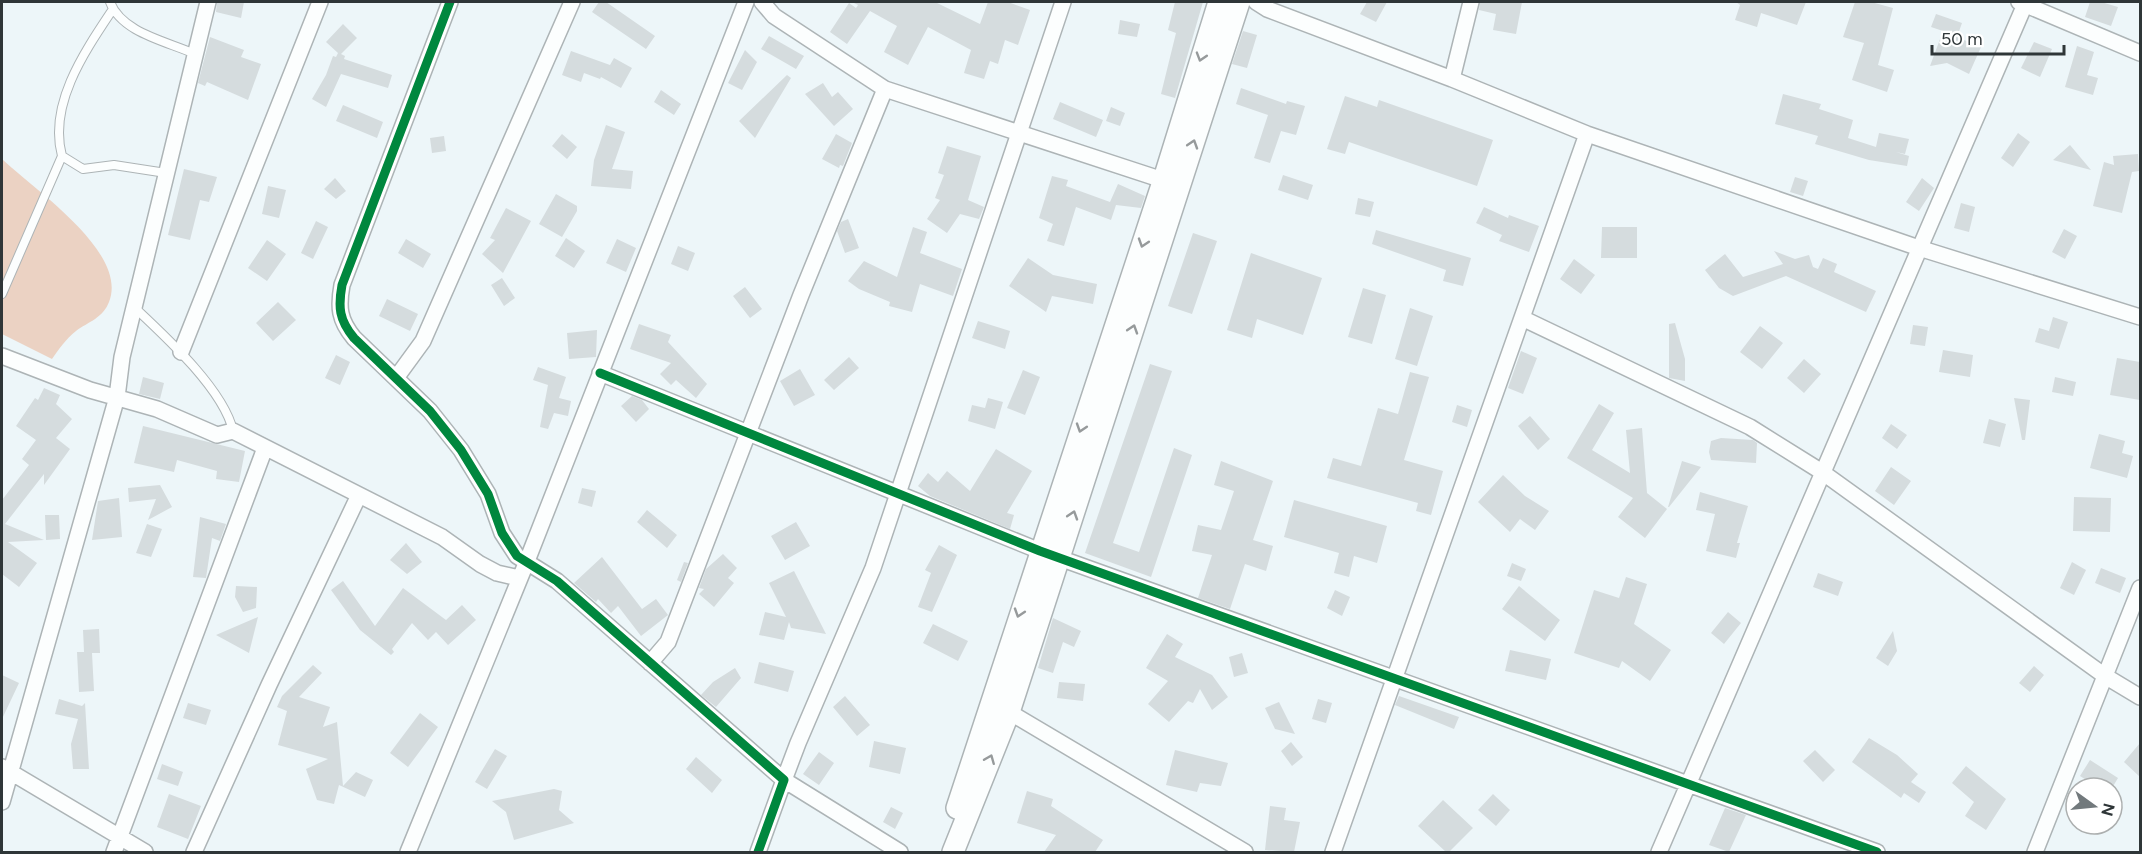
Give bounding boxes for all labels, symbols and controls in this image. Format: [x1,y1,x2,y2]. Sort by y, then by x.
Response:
scale bar [1932,18,2064,56]
text: 50 m [1941,28,1983,50]
one-way arrow [1196,51,1209,62]
one-way arrow [1186,139,1198,150]
one-way arrow [1137,237,1150,248]
one-way arrow [1126,324,1138,335]
one-way arrow [1076,422,1088,433]
one-way arrow [1066,510,1078,521]
one-way arrow [1014,607,1027,618]
one-way arrow [983,755,995,766]
north arrow [2064,776,2124,836]
text: N [2097,801,2119,818]

